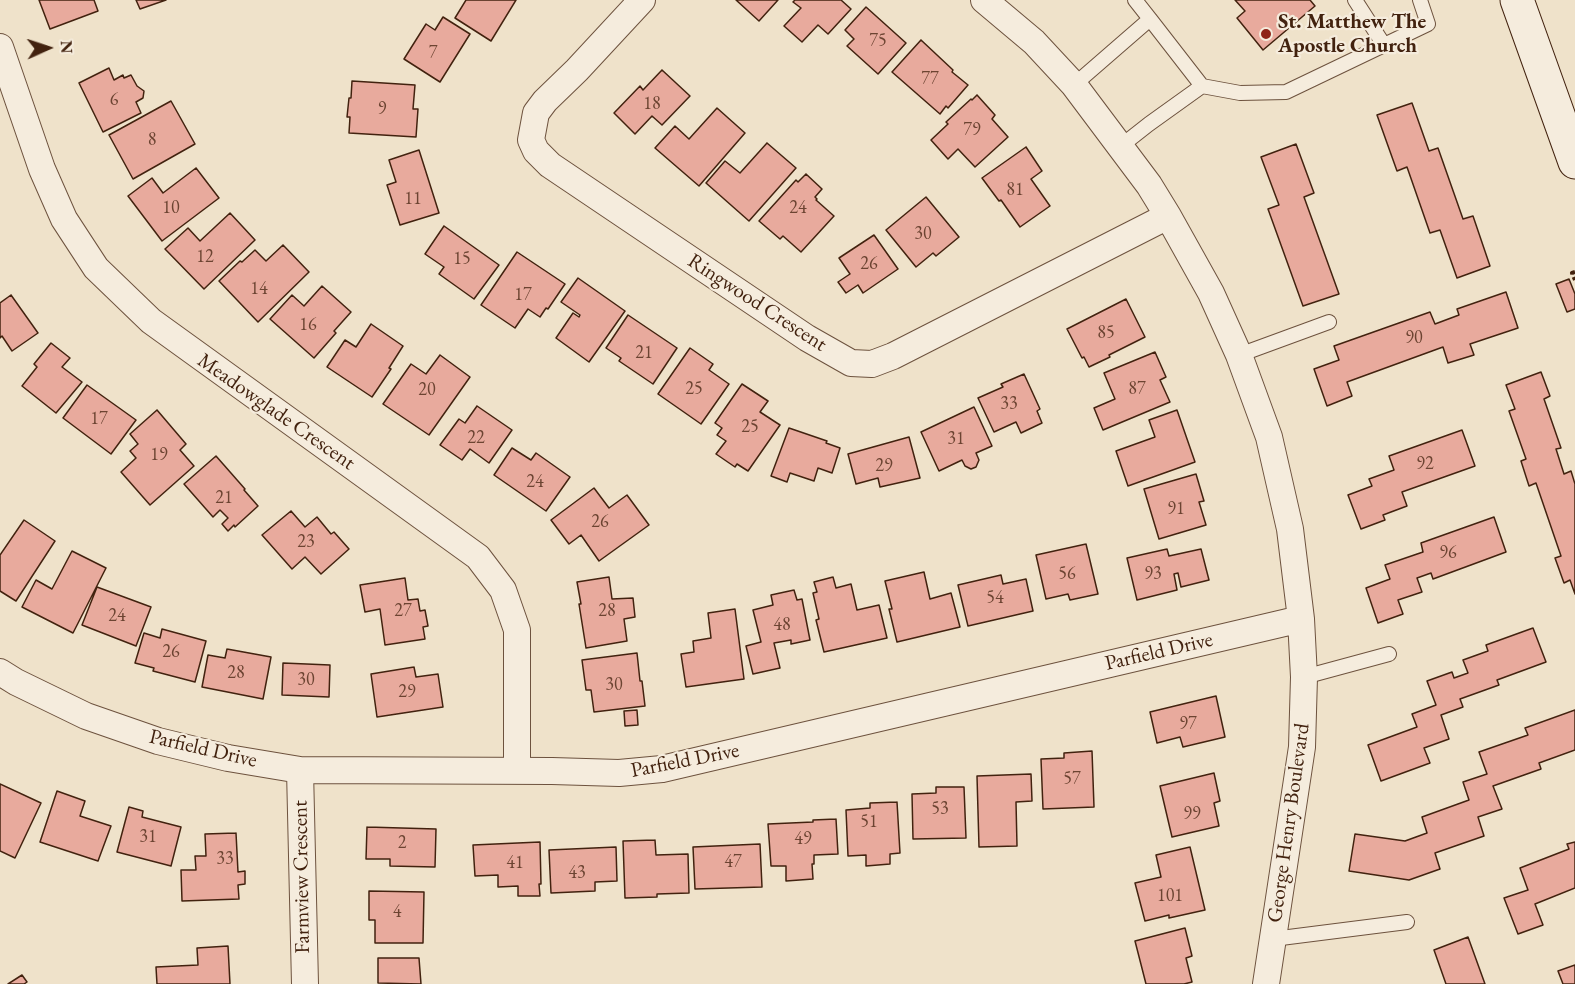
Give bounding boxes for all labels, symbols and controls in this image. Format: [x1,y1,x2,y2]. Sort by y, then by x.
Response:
place label: St. Matthew The Apostle Church [1278,9,1426,59]
north arrow [18,18,78,78]
marker: St. Matthew The Apostle Church [1259,27,1273,41]
house number: 75 [869,30,887,52]
text: N [56,40,77,54]
house number: 7 [429,42,437,64]
house number: 77 [921,68,939,90]
house number: 6 [110,89,118,111]
house number: 18 [643,93,661,115]
house number: 9 [378,98,386,120]
house number: 79 [963,119,981,141]
house number: 8 [148,129,156,151]
house number: 81 [1006,179,1024,201]
house number: 11 [404,188,422,210]
house number: 10 [162,197,180,219]
house number: 24 [789,197,807,219]
house number: 30 [914,223,932,245]
house number: 12 [196,246,214,268]
house number: 15 [453,248,471,270]
street label: Ringwood Crescent [683,249,831,357]
house number: 26 [860,253,878,275]
house number: 14 [250,278,268,300]
house number: 17 [514,284,532,306]
house number: 16 [299,314,317,336]
house number: 85 [1097,322,1115,344]
house number: 90 [1405,327,1423,349]
house number: 21 [635,342,653,364]
street label: Meadowglade Crescent [192,348,360,476]
house number: 25 [685,378,703,400]
house number: 87 [1128,378,1146,400]
house number: 20 [418,379,436,401]
house number: 33 [1000,393,1018,415]
house number: 17 [90,408,108,430]
house number: 25 [741,416,759,438]
house number: 22 [467,427,485,449]
house number: 31 [947,428,965,450]
house number: 19 [150,444,168,466]
house number: 92 [1416,453,1434,475]
house number: 29 [875,455,893,477]
house number: 24 [526,471,544,493]
house number: 21 [215,487,233,509]
house number: 91 [1167,498,1185,520]
house number: 26 [591,511,609,533]
house number: 23 [297,531,315,553]
house number: 96 [1439,542,1457,564]
house number: 56 [1058,563,1076,585]
house number: 93 [1144,563,1162,585]
house number: 54 [986,587,1004,609]
house number: 27 [394,600,412,622]
house number: 28 [598,600,616,622]
house number: 24 [108,605,126,627]
house number: 48 [773,614,791,636]
street label: Parfield Drive [1103,627,1215,677]
house number: 26 [162,641,180,663]
house number: 28 [227,662,245,684]
house number: 30 [297,669,315,691]
house number: 30 [605,674,623,696]
house number: 29 [398,681,416,703]
house number: 97 [1179,713,1197,735]
street label: George Henry Boulevard [1263,722,1315,924]
street label: Parfield Drive [147,724,259,774]
street label: Parfield Drive [629,738,741,784]
house number: 57 [1063,768,1081,790]
house number: 53 [931,798,949,820]
street label: Farmview Crescent [288,800,316,954]
house number: 99 [1183,803,1201,825]
house number: 51 [860,811,878,833]
house number: 31 [139,826,157,848]
house number: 49 [794,828,812,850]
house number: 2 [398,832,406,854]
house number: 33 [216,848,234,870]
house number: 47 [724,851,742,873]
house number: 41 [506,852,524,874]
house number: 43 [568,862,586,884]
house number: 101 [1157,885,1183,907]
house number: 4 [393,901,401,923]

